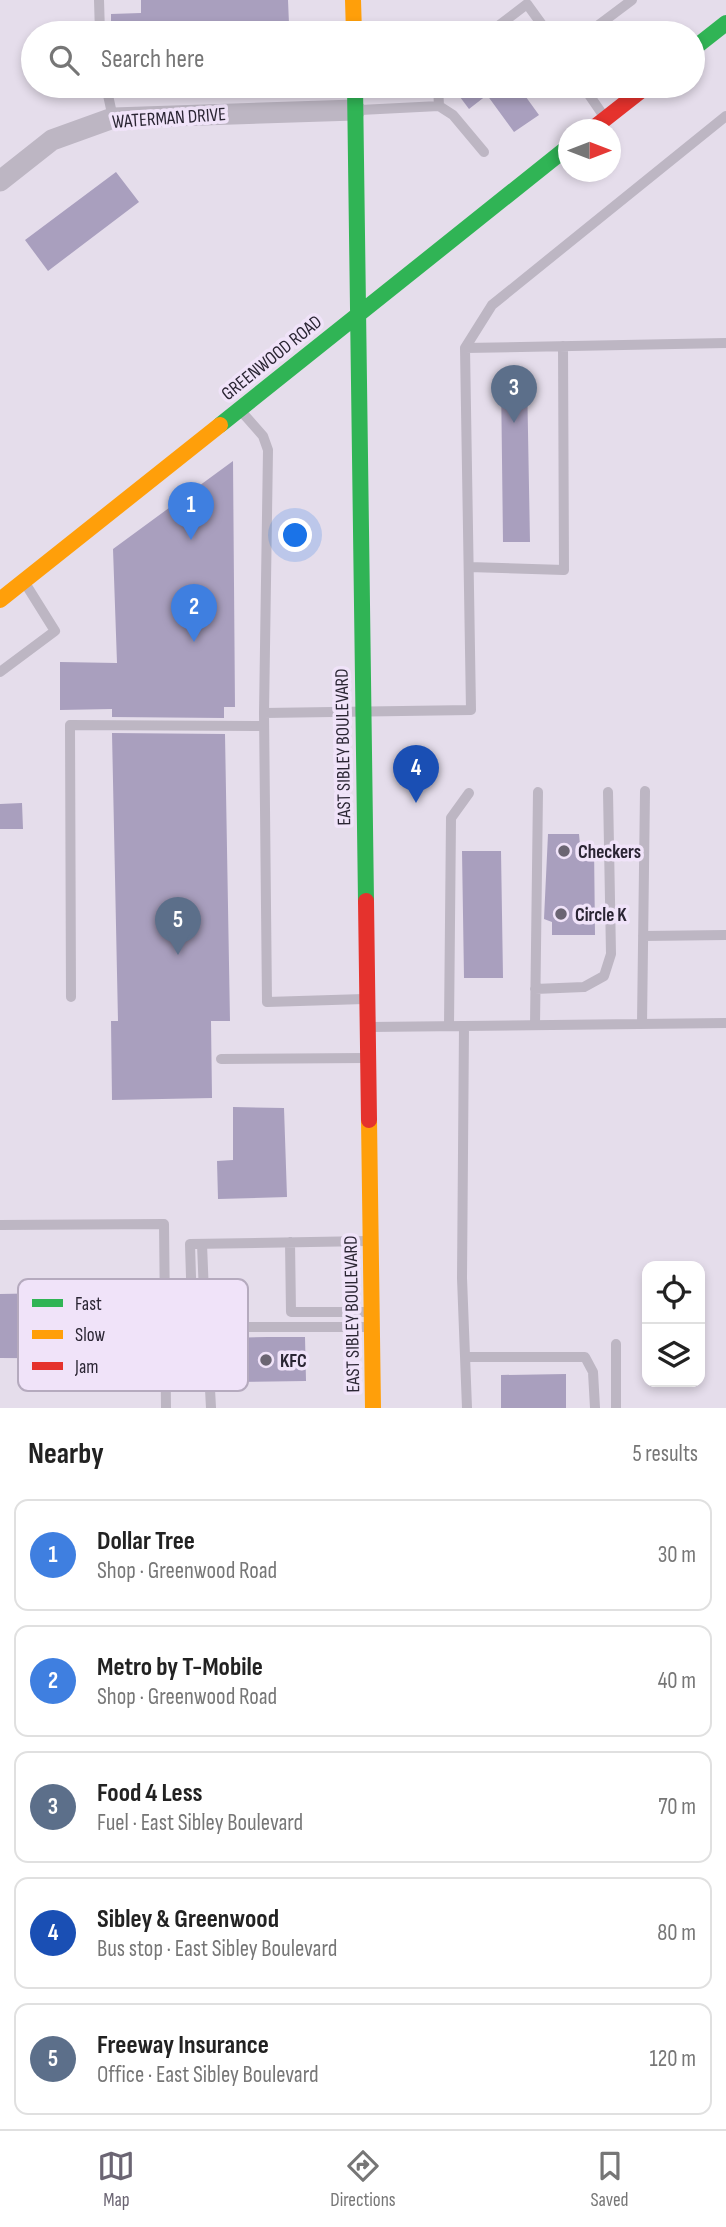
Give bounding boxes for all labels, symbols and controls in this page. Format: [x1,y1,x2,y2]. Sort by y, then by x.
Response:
search box [21,21,705,98]
icon: search [45,41,83,79]
text: Search here [101,44,204,75]
street label: WATERMAN DRIVE [111,103,227,134]
north arrow [558,119,621,182]
street label: GREENWOOD ROAD [217,311,327,406]
pin: 3 [491,365,537,423]
pin: 1 [168,482,214,540]
your location [278,518,312,552]
pin: 2 [171,584,217,642]
street label: EAST SIBLEY BOULEVARD [331,668,356,826]
pin: 4 [393,745,439,803]
place label: Checkers [578,841,641,864]
marker: Checkers [556,843,572,859]
pin: 5 [155,897,201,955]
place label: Circle K [575,904,627,927]
marker: Circle K [553,906,569,922]
street label: EAST SIBLEY BOULEVARD [340,1235,365,1393]
map controls [642,1261,705,1387]
button: locate [642,1261,705,1324]
legend [18,1279,248,1391]
text: Fast [75,1293,102,1316]
text: Slow [75,1324,105,1347]
button: layers [642,1324,705,1387]
place label: KFC [280,1350,307,1373]
marker: KFC [258,1352,274,1368]
text: Jam [74,1356,98,1379]
text: Nearby [28,1436,104,1472]
text: 5 results [632,1440,698,1468]
text: Dollar Tree [97,1526,195,1557]
text: 1 [48,1541,58,1569]
text: 30 m [658,1541,696,1569]
text: Shop · Greenwood Road [97,1557,277,1585]
text: Metro by T-Mobile [97,1652,263,1683]
text: 2 [48,1667,58,1695]
text: 40 m [658,1667,696,1695]
text: Shop · Greenwood Road [97,1683,277,1711]
text: Food 4 Less [97,1778,202,1809]
text: 3 [48,1793,58,1821]
text: 70 m [658,1793,696,1821]
text: Fuel · East Sibley Boulevard [97,1809,303,1837]
text: Sibley & Greenwood [97,1904,279,1935]
text: 4 [48,1919,58,1947]
text: 80 m [657,1919,696,1947]
text: Bus stop · East Sibley Boulevard [97,1935,337,1963]
text: Freeway Insurance [97,2030,269,2061]
text: 5 [48,2045,58,2073]
text: 120 m [650,2045,696,2073]
text: Office · East Sibley Boulevard [97,2061,319,2089]
tab: Map [97,2147,135,2212]
tab: Directions [330,2147,396,2212]
tab: Saved [590,2147,629,2212]

